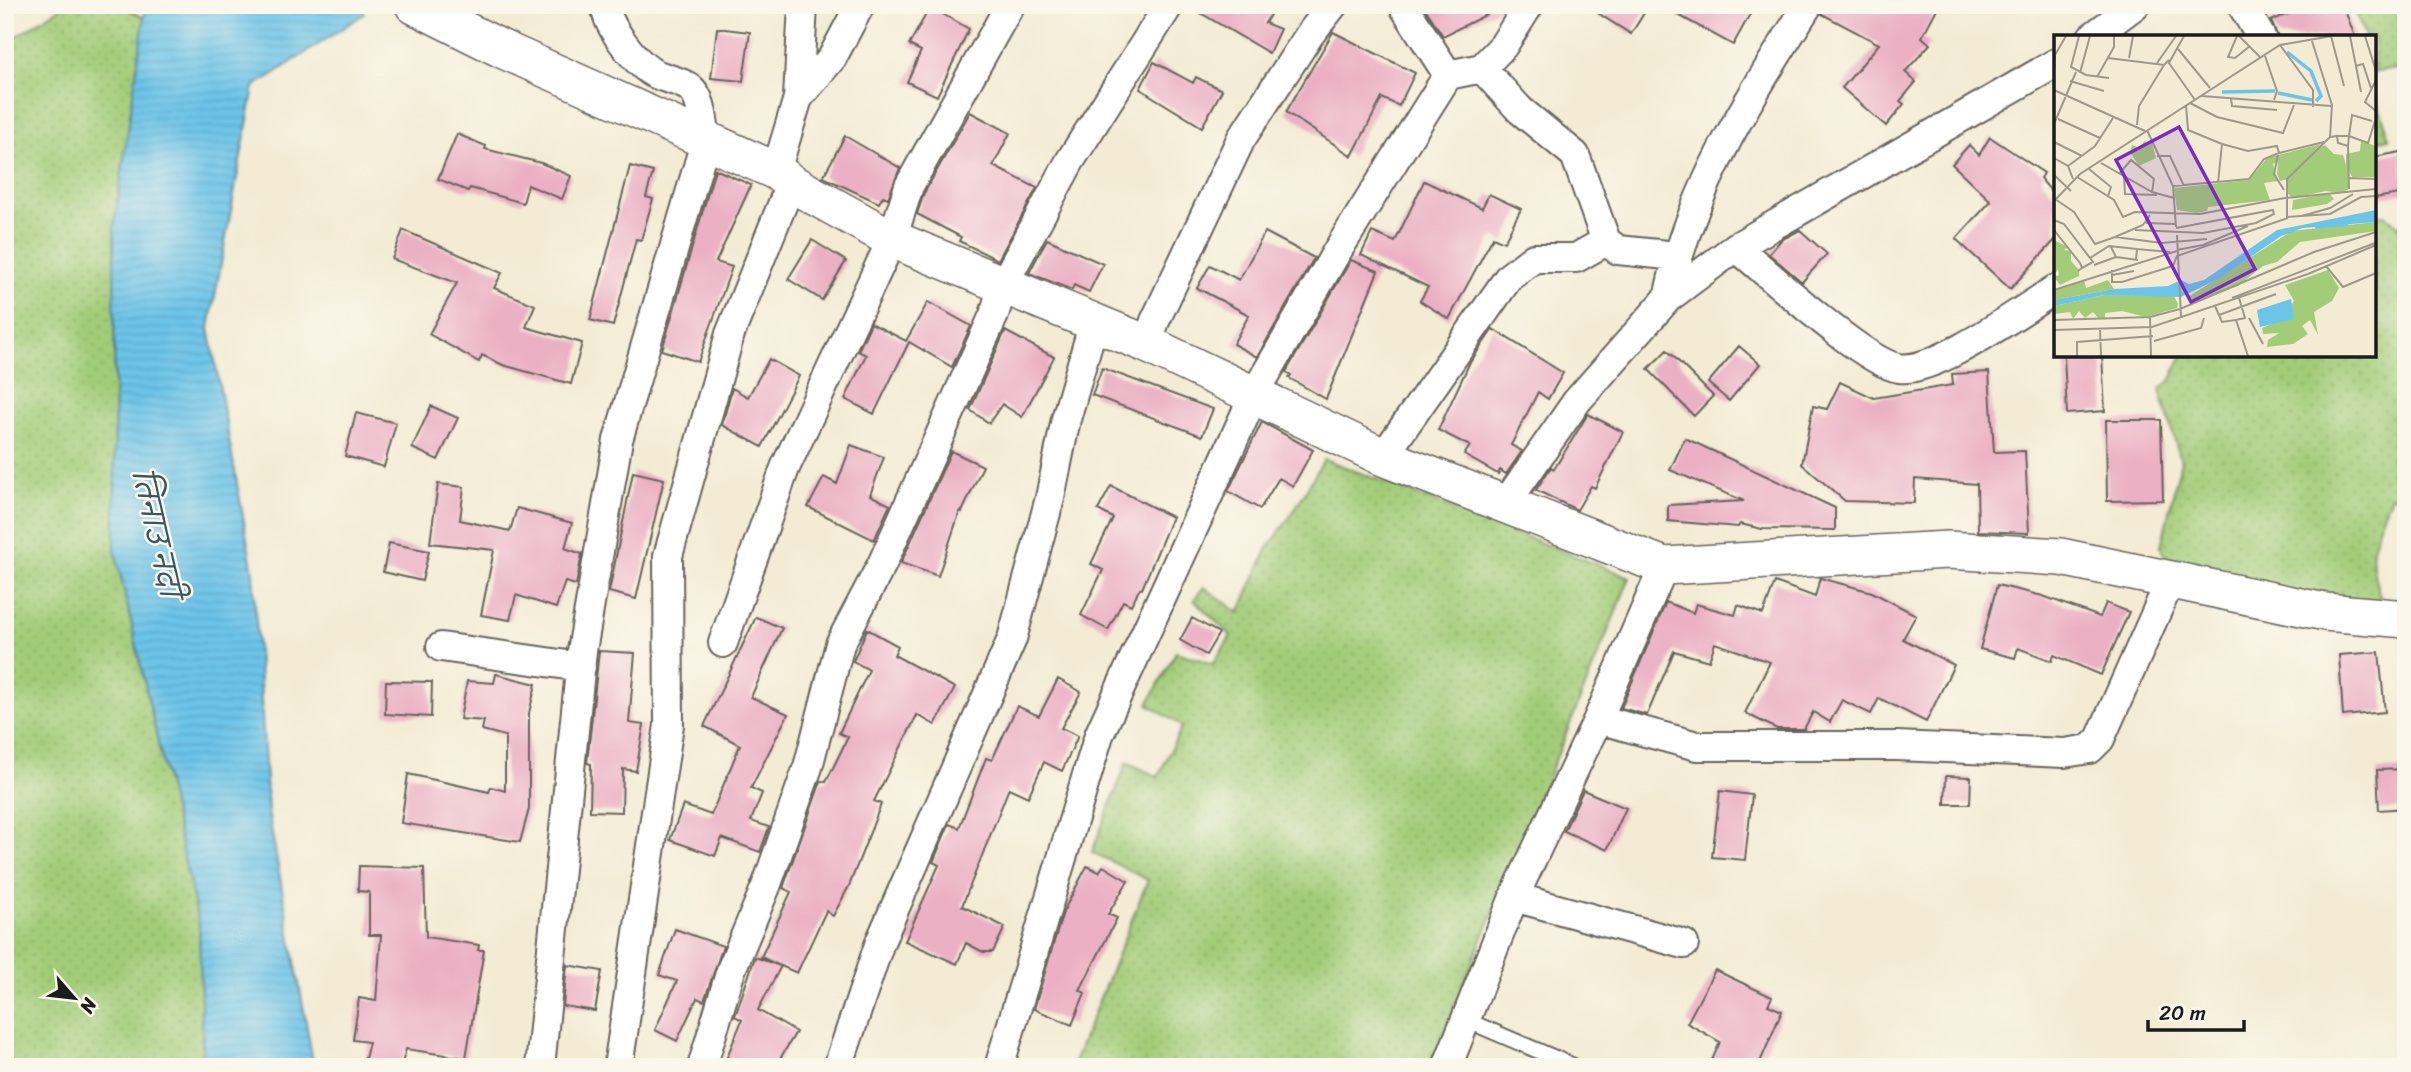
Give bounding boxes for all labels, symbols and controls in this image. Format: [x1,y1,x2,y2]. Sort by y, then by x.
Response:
inset map [2054,35,2376,357]
water label: तिनाउ नदी [117,464,196,609]
north arrow [38,964,108,1034]
scale bar [2148,988,2245,1032]
text: N [71,991,107,1020]
text: 20 m [2159,994,2206,1032]

